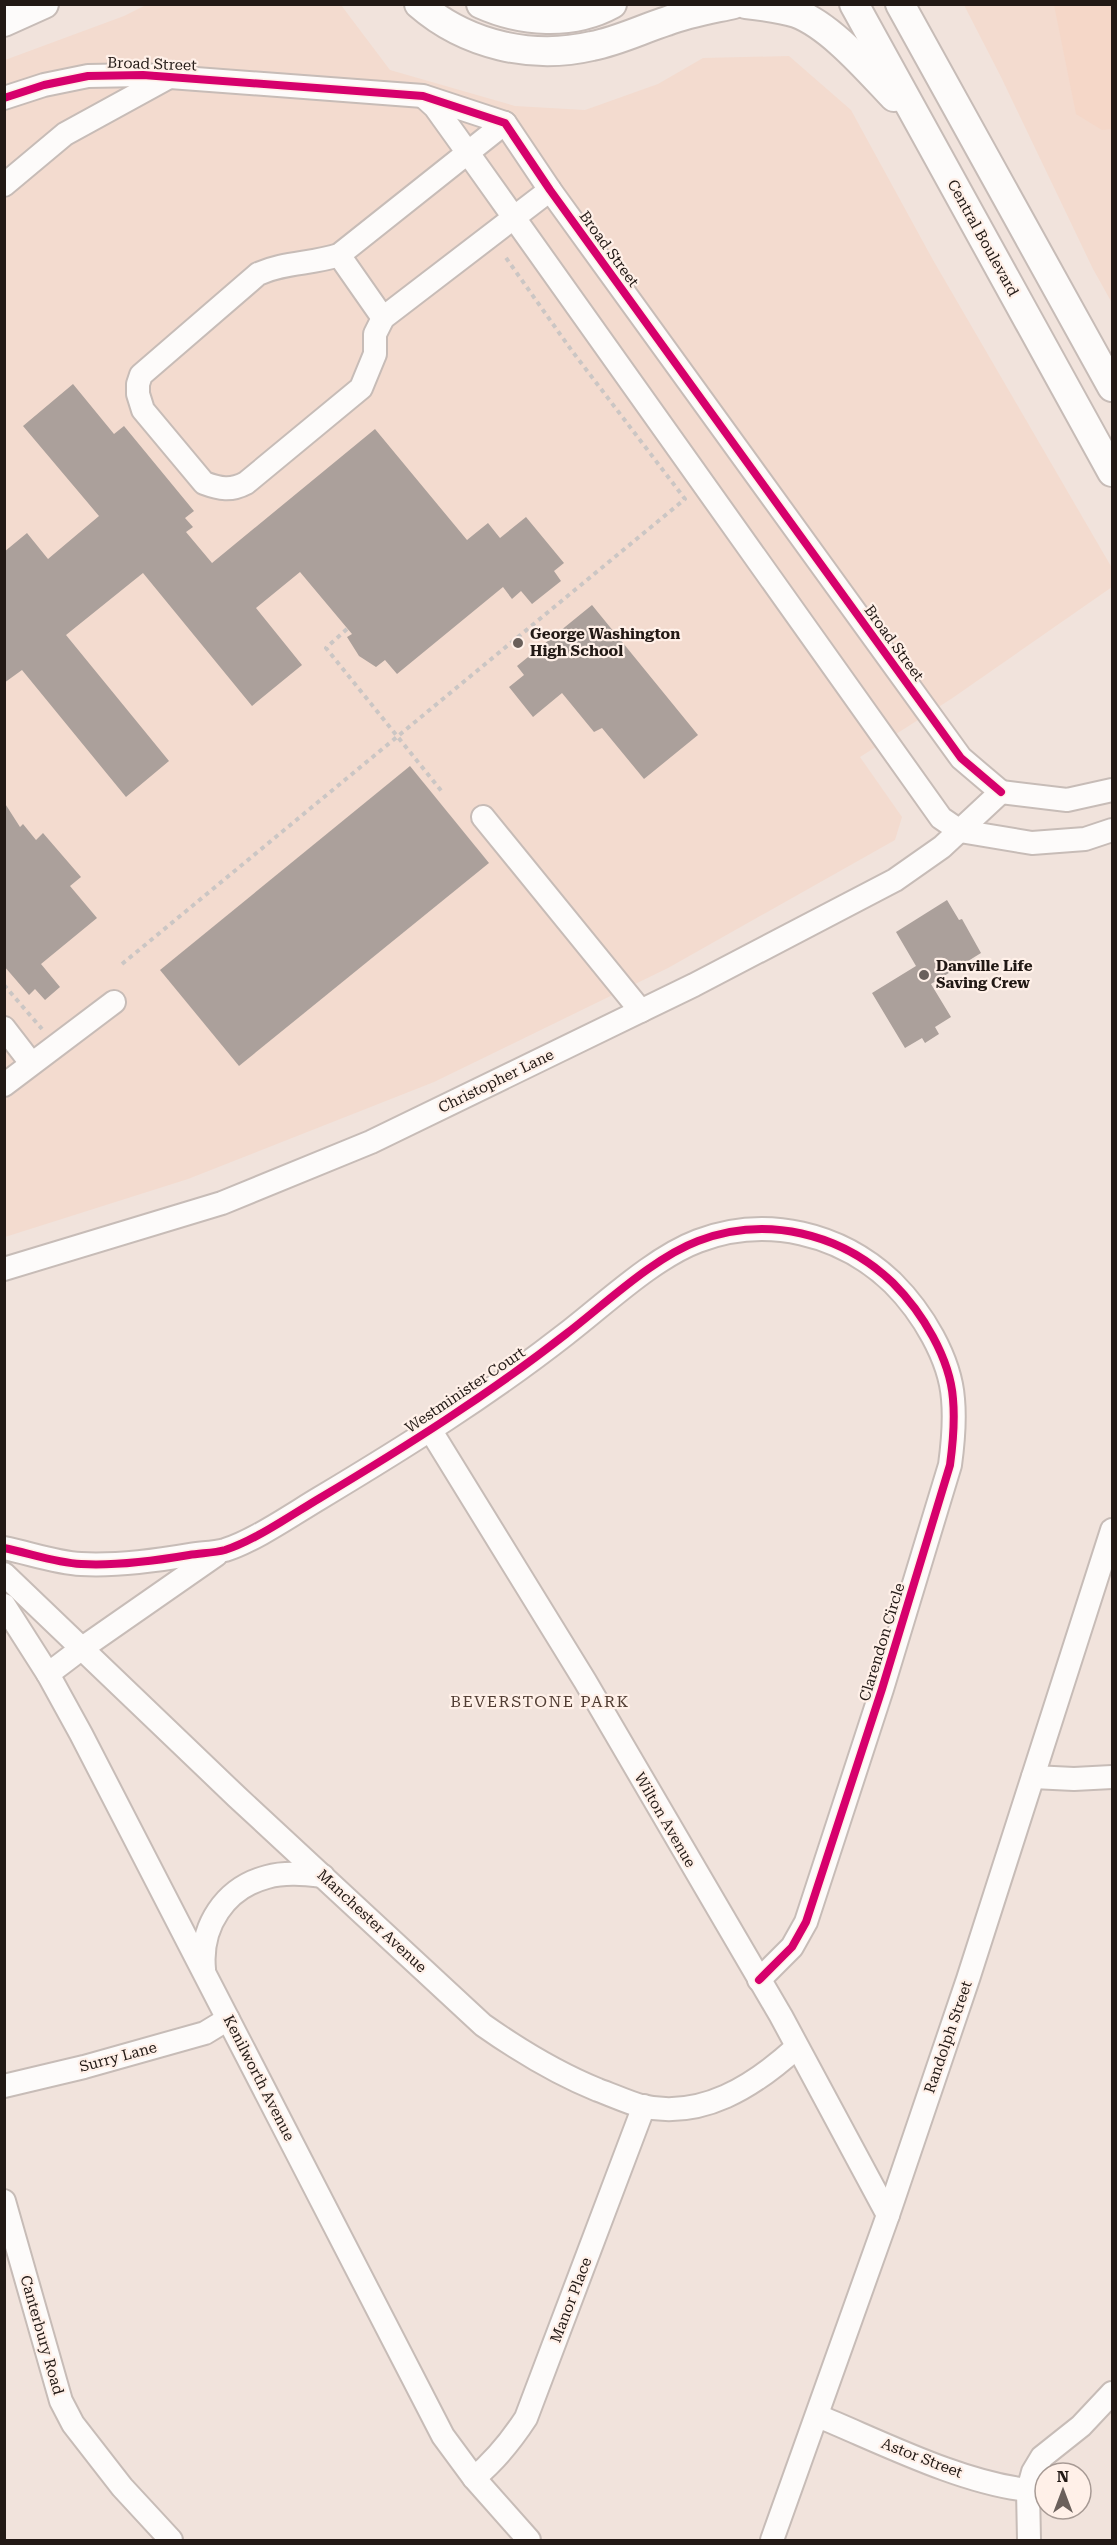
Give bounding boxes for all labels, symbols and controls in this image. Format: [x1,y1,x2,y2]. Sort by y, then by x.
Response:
street label: Broad Street [107,53,197,75]
street label: Central Boulevard [944,177,1023,300]
street label: Broad Street [575,207,643,291]
street label: Broad Street [860,601,928,685]
place label: George Washington High School [530,625,680,660]
marker: George Washington High School [511,636,525,650]
place label: Danville Life Saving Crew [936,957,1033,992]
marker: Danville Life Saving Crew [917,968,931,982]
street label: Christopher Lane [435,1045,557,1117]
street label: Westminister Court [402,1343,529,1437]
street label: Clarendon Circle [855,1581,909,1703]
district label: BEVERSTONE PARK [450,1692,630,1711]
street label: Wilton Avenue [631,1769,699,1871]
street label: Manchester Avenue [314,1866,430,1976]
street label: Randolph Street [920,1978,976,2096]
street label: Kenilworth Avenue [220,2012,298,2144]
street label: Surry Lane [77,2038,159,2076]
street label: Manor Place [546,2255,596,2345]
street label: Canterbury Road [16,2273,68,2397]
street label: Astor Street [879,2434,965,2482]
north arrow [1033,2461,1093,2521]
text: N [1057,2467,1069,2486]

